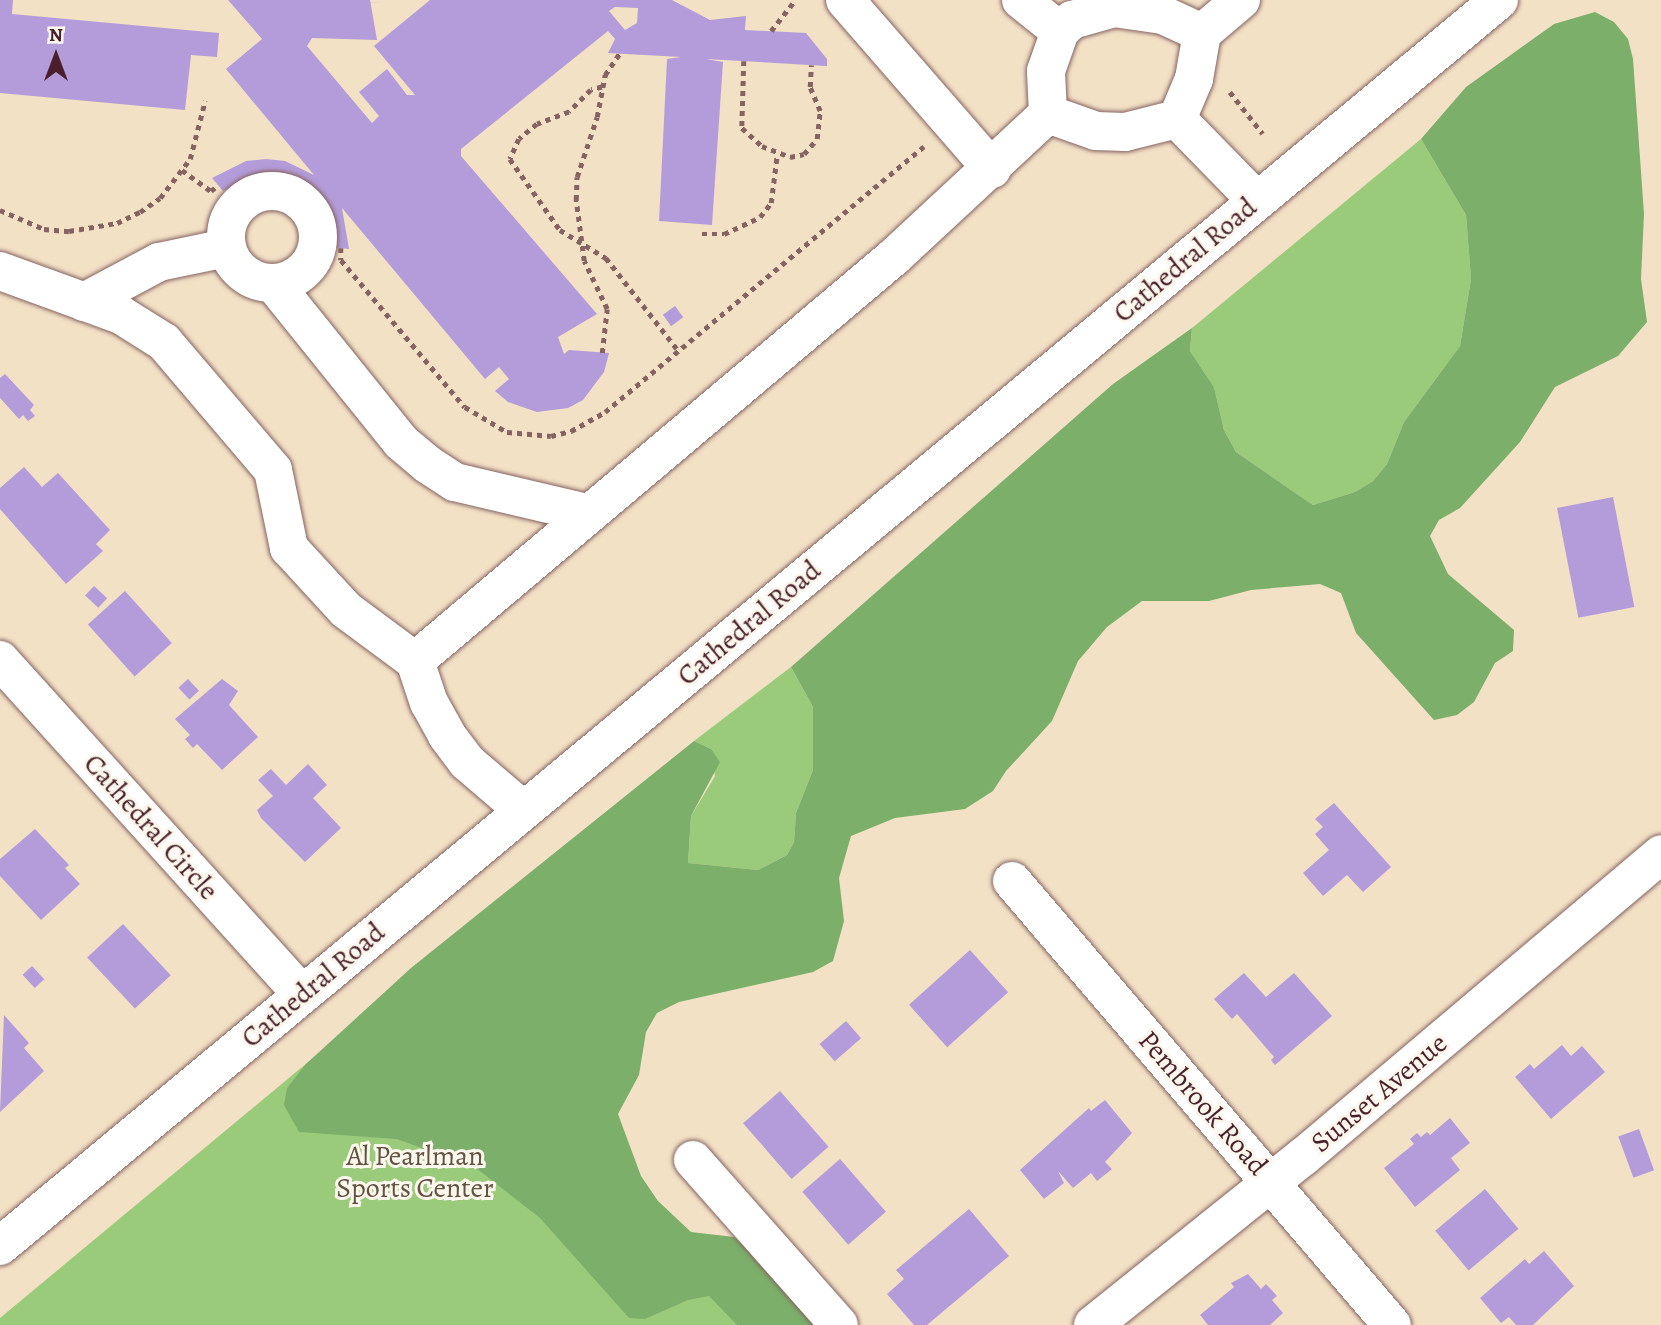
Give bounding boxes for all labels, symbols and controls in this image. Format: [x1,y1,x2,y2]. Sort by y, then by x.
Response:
north arrow [21,21,91,91]
text: N [49,22,63,48]
street label: Cathedral Road [1107,190,1263,330]
street label: Cathedral Road [671,553,827,693]
street label: Cathedral Circle [77,747,225,907]
street label: Cathedral Road [235,915,391,1055]
street label: Pembrook Road [1131,1024,1275,1182]
street label: Sunset Avenue [1304,1026,1454,1160]
park label: Al Pearlman Sports Center [336,1139,494,1205]

